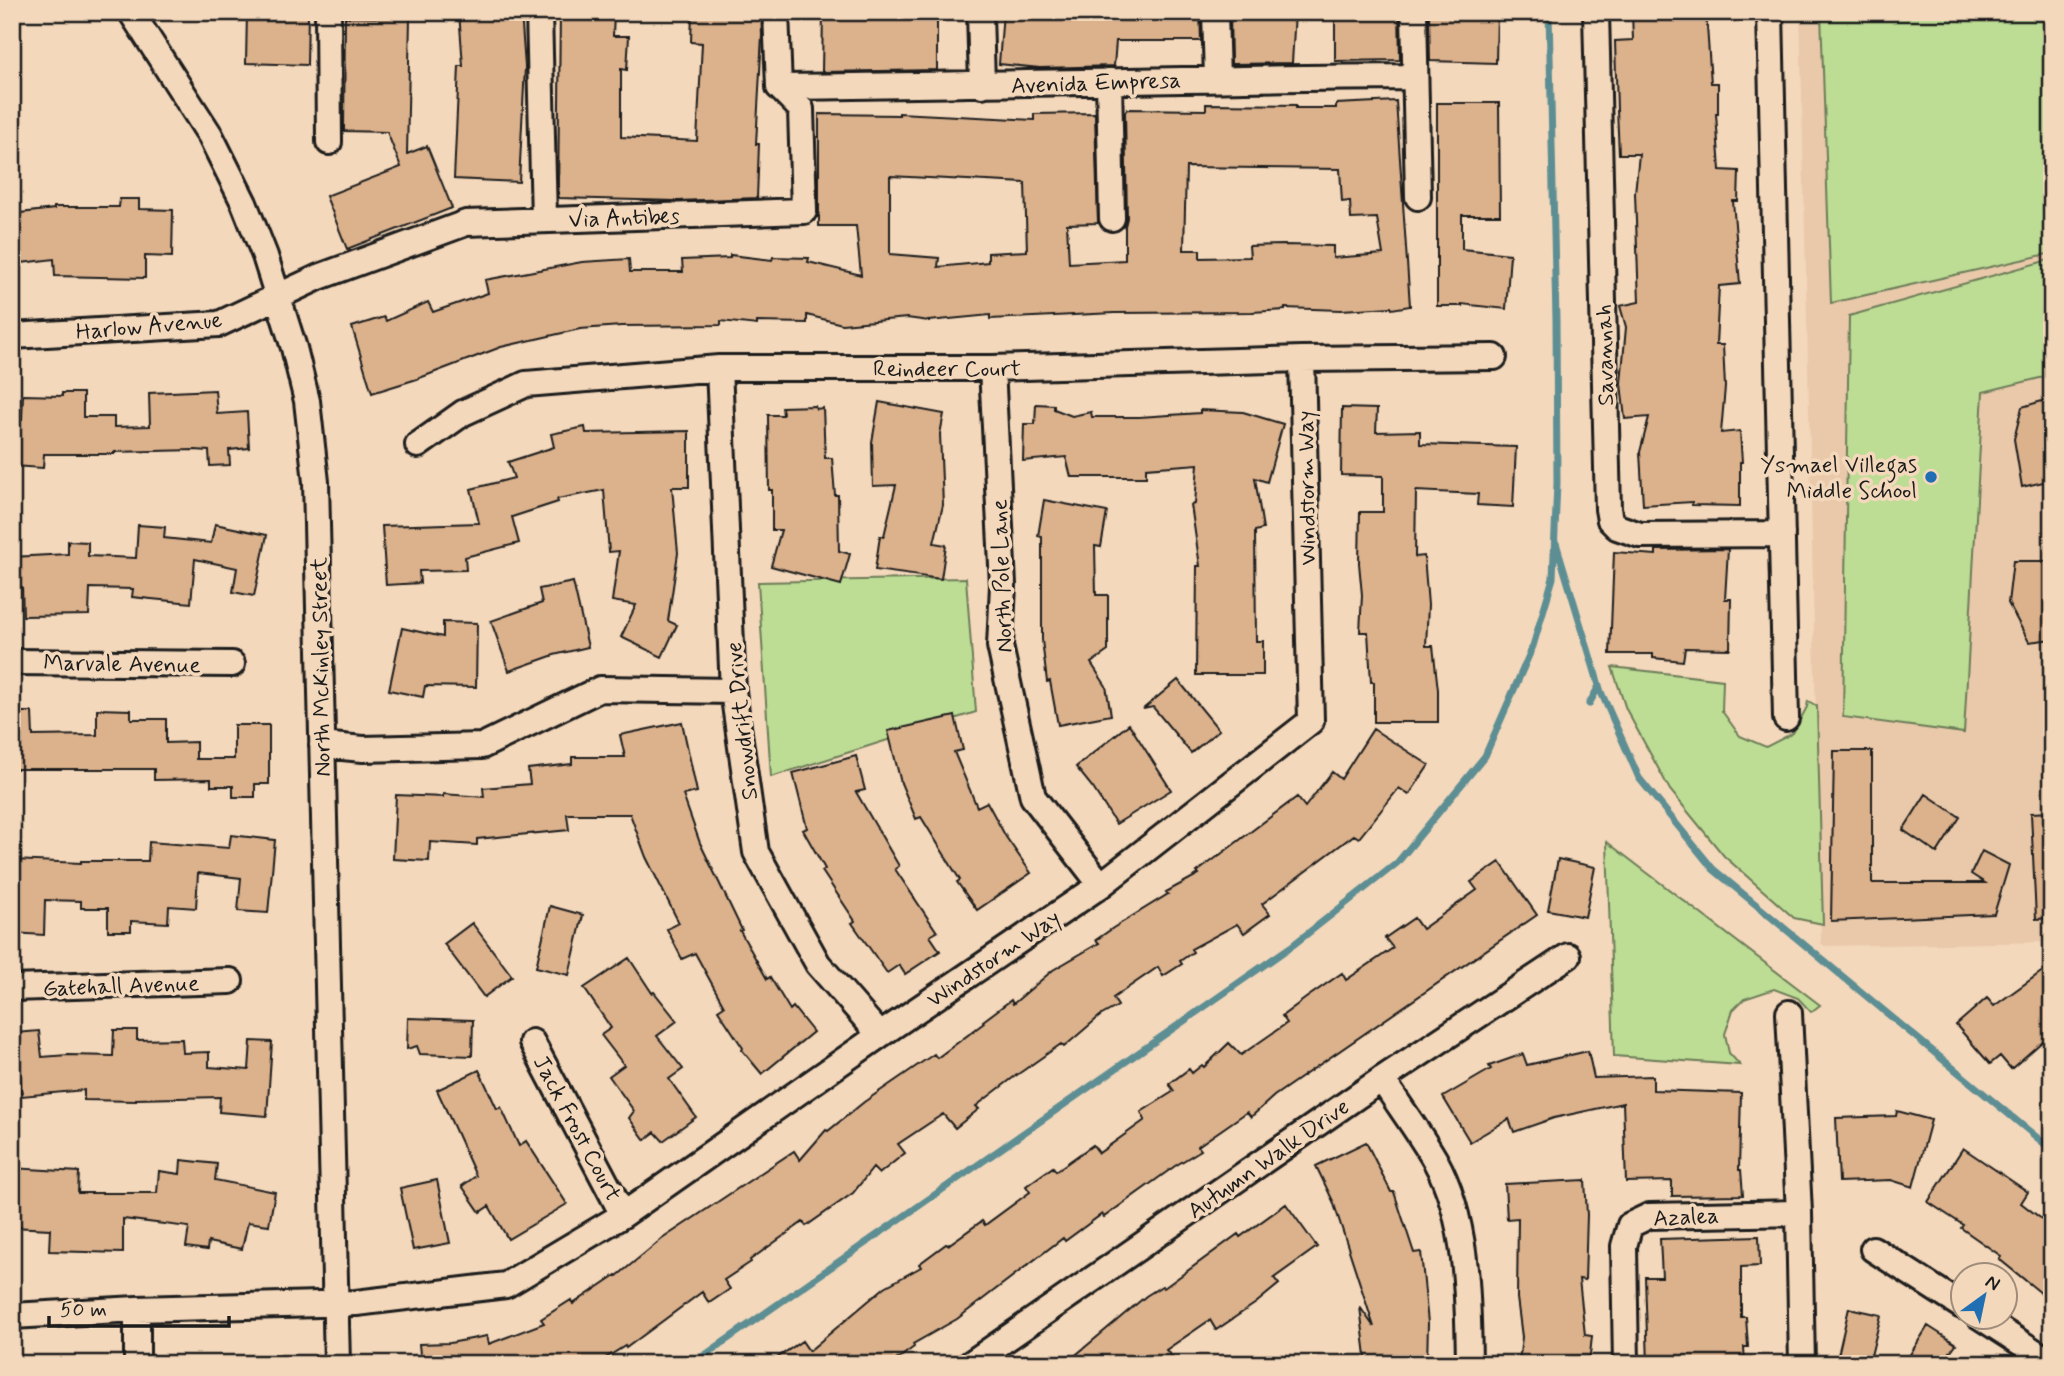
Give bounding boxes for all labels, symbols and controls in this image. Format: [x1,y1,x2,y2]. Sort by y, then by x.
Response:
street label: Avenida Empresa [1011,66,1182,102]
street label: Via Antibes [568,202,680,236]
street label: Savannah [1590,304,1622,406]
street label: Harlow Avenue [75,306,224,348]
street label: Reindeer Court [873,355,1021,385]
street label: Windstorm Way [1292,410,1324,566]
place label: Ysmael Villegas Middle School [1760,451,1917,507]
marker: Ysmael Villegas Middle School [1923,469,1939,485]
street label: North Pole Lane [985,499,1021,653]
street label: North McKinley Street [305,556,339,777]
street label: Snowdrift Drive [720,640,766,801]
street label: Marvale Avenue [43,649,201,681]
street label: Windstorm Way [922,904,1067,1015]
street label: Gatehall Avenue [42,969,200,1005]
street label: Jack Frost Court [525,1051,627,1207]
street label: Autumn Walk Drive [1182,1093,1356,1227]
street label: Azalea [1652,1201,1720,1235]
north arrow [1948,1260,2018,1330]
text: N [1980,1269,2005,1297]
scale bar [49,1285,229,1329]
text: 50 m [60,1296,107,1324]

